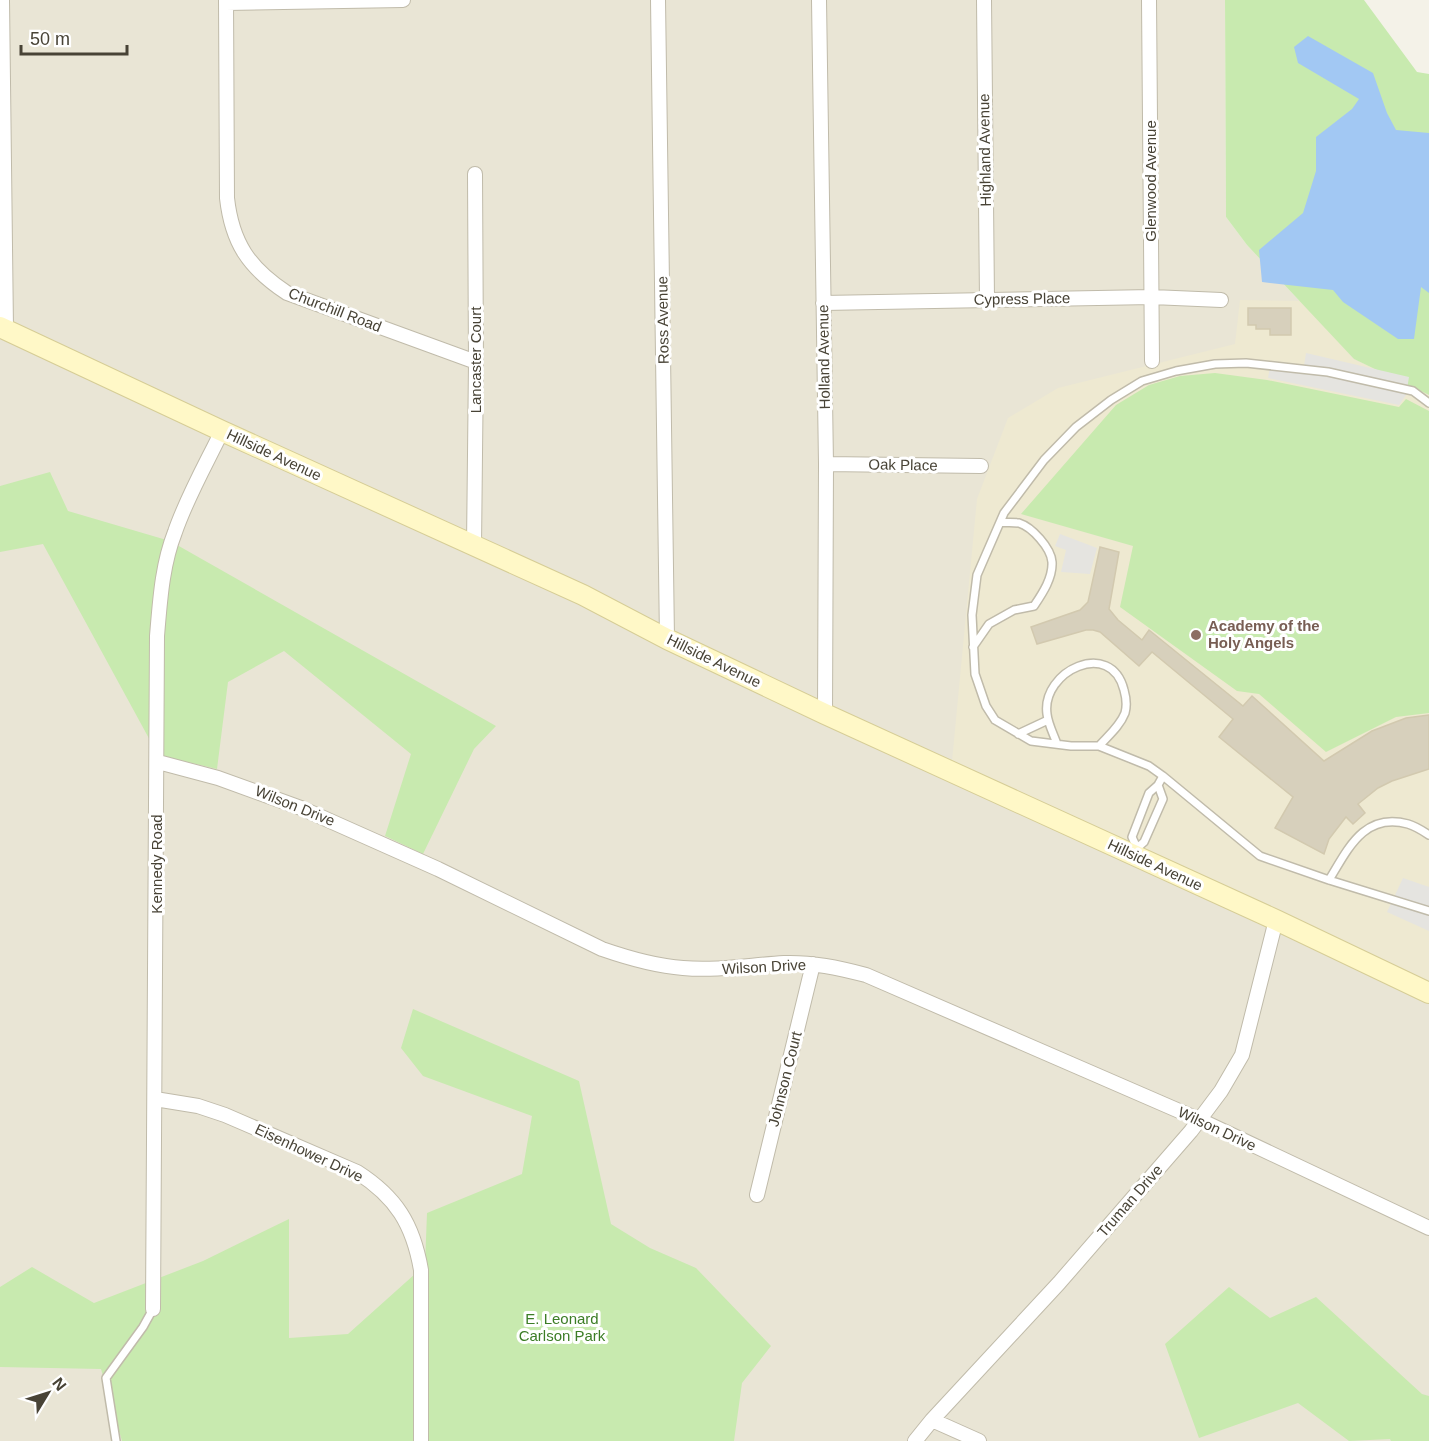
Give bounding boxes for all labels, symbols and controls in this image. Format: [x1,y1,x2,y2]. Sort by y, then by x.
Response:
scale bar [21,18,128,56]
text: 50 m [30,29,70,49]
street label: Highland Avenue [975,93,994,207]
street label: Glenwood Avenue [1142,120,1159,242]
street label: Ross Avenue [653,276,672,364]
street label: Churchill Road [286,284,384,335]
street label: Cypress Place [973,289,1070,308]
street label: Holland Avenue [814,304,833,410]
street label: Lancaster Court [467,306,484,413]
street label: Hillside Avenue [224,425,324,484]
street label: Oak Place [868,455,938,474]
place label: Academy of the Holy Angels [1208,617,1320,651]
marker: Academy of the Holy Angels [1189,628,1203,642]
street label: Hillside Avenue [665,630,764,691]
street label: Wilson Drive [253,782,337,829]
street label: Kennedy Road [148,814,165,914]
street label: Hillside Avenue [1105,835,1205,894]
street label: Wilson Drive [721,956,806,977]
street label: Johnson Court [764,1029,805,1128]
street label: Wilson Drive [1175,1103,1259,1154]
street label: Eisenhower Drive [252,1120,366,1185]
street label: Truman Drive [1094,1161,1166,1240]
park label: E. Leonard Carlson Park [519,1310,606,1344]
north arrow [18,1363,78,1423]
text: N [49,1374,70,1394]

